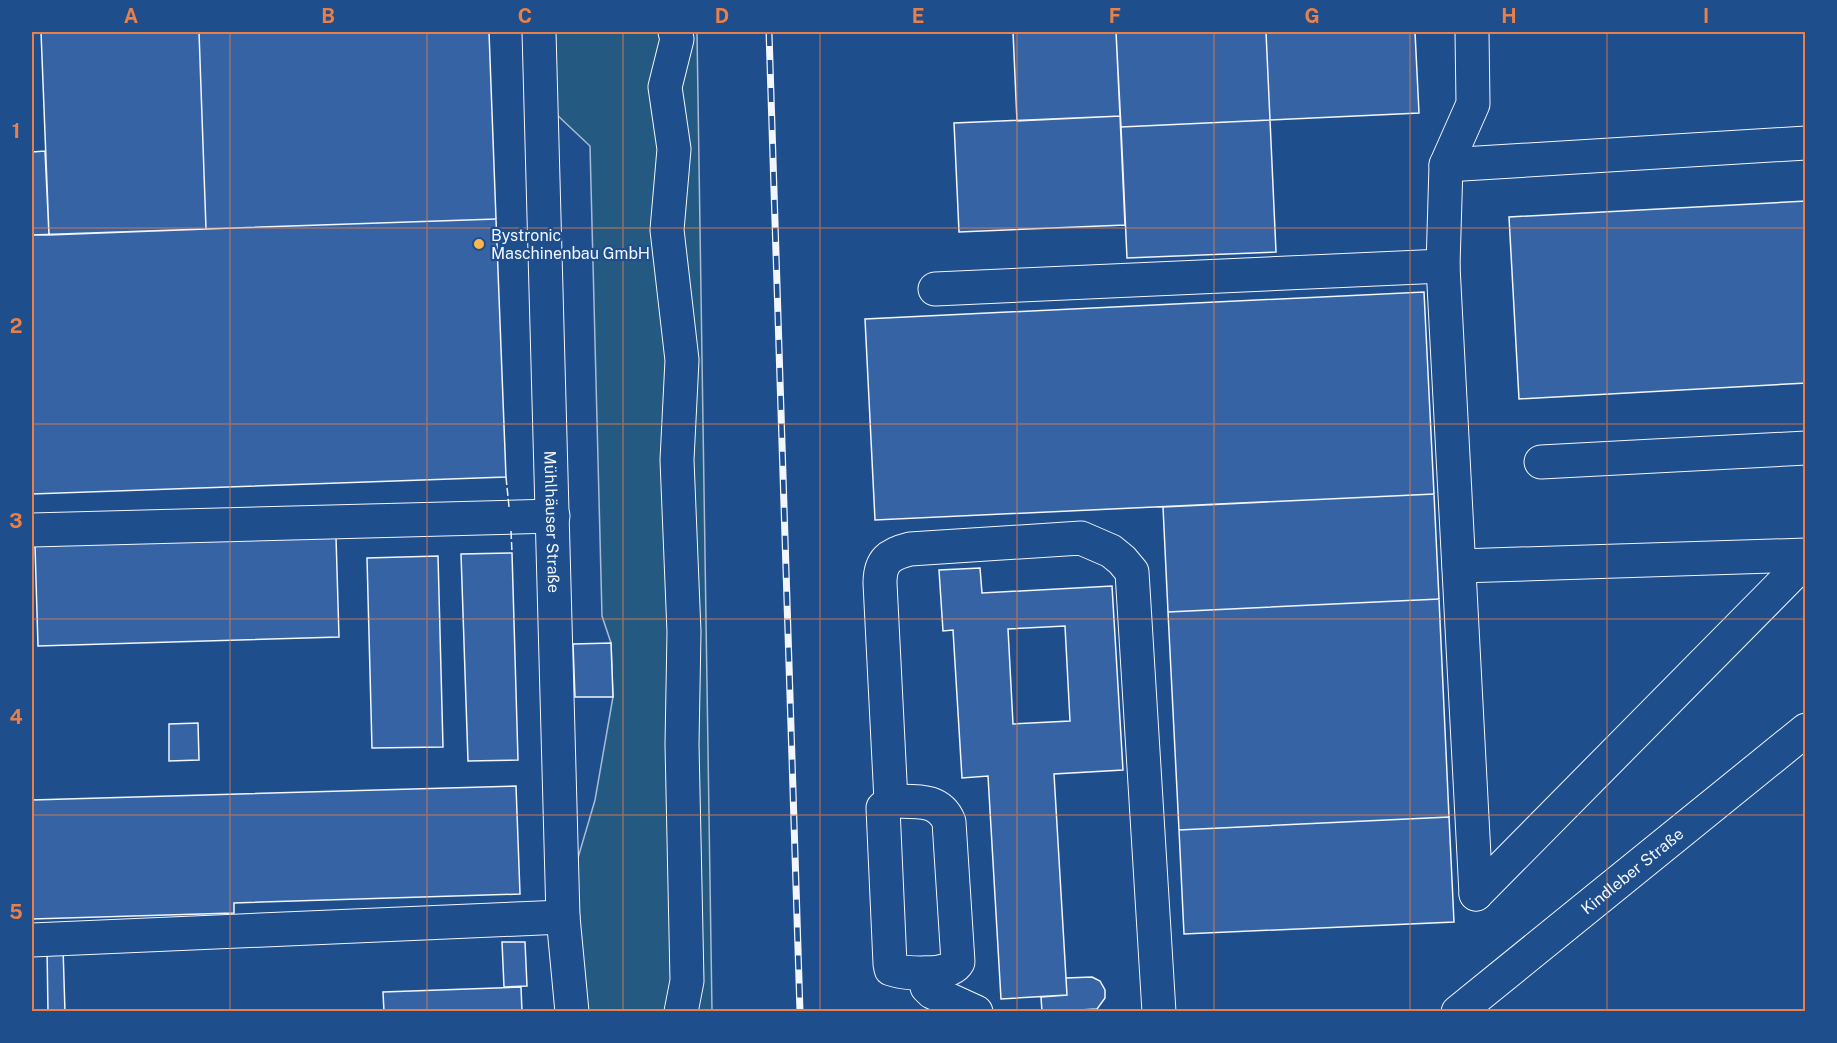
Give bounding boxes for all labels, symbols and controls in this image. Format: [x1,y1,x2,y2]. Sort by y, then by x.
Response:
text: A [124,4,138,28]
text: B [321,4,335,28]
text: C [518,4,532,28]
text: D [715,4,729,28]
text: E [912,4,924,28]
text: F [1109,4,1121,28]
text: G [1304,4,1320,28]
text: H [1501,4,1517,28]
text: I [1703,4,1709,28]
text: 1 [12,119,20,143]
place label: Bystronic Maschinenbau GmbH [491,226,650,263]
marker: Bystronic Maschinenbau GmbH [472,237,486,251]
text: 2 [10,314,22,338]
street label: Mühlhäuser Straße [540,450,563,593]
text: 3 [9,509,23,533]
text: 4 [9,705,23,729]
street label: Kindleber Straße [1577,824,1687,918]
text: 5 [9,900,23,924]

